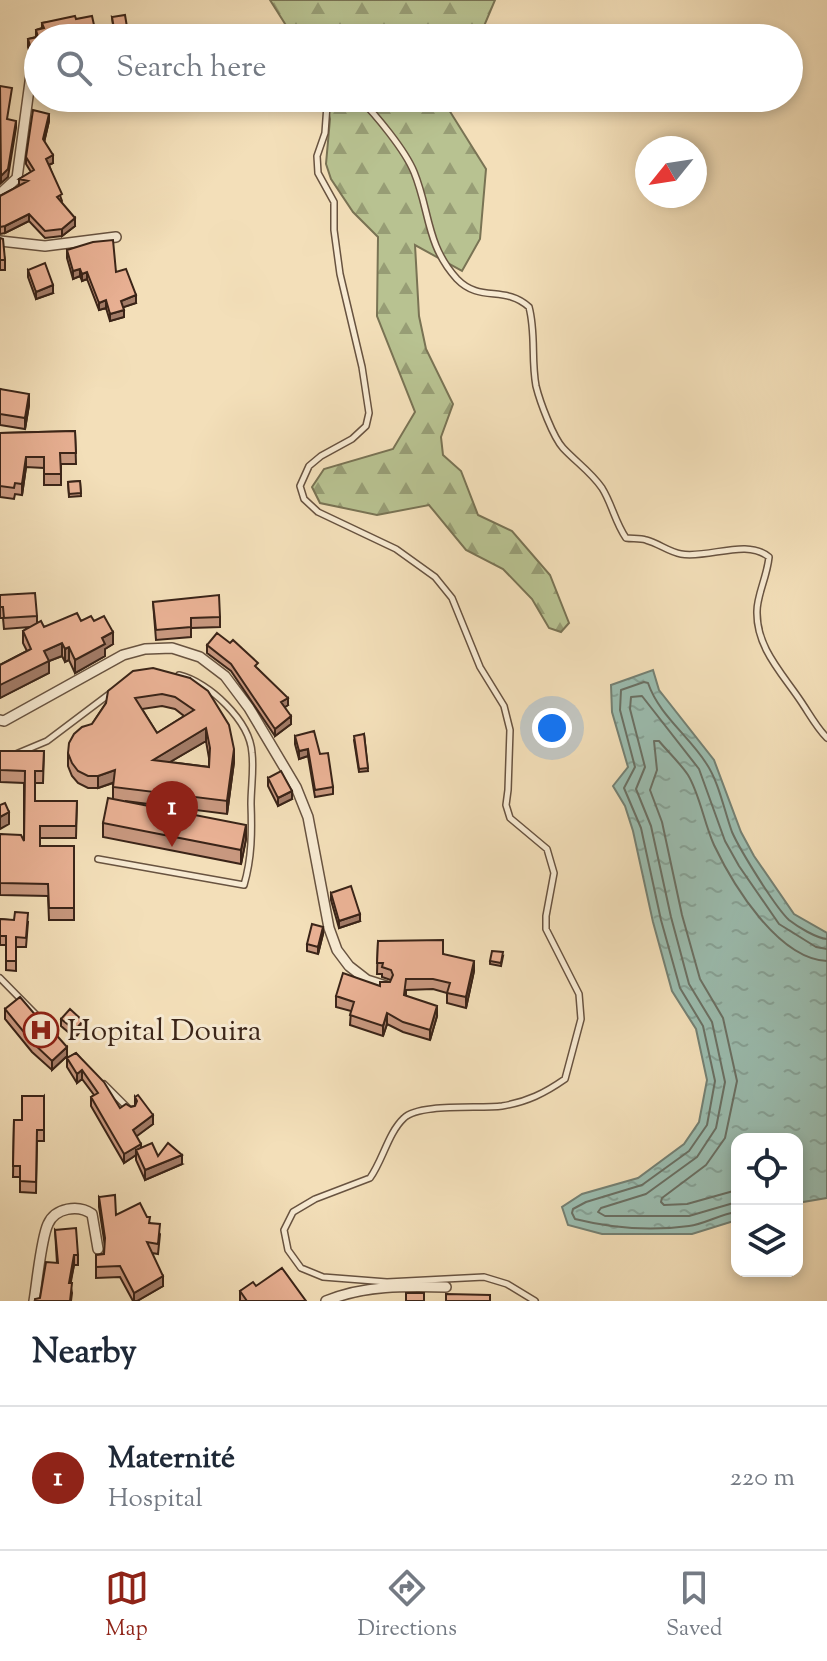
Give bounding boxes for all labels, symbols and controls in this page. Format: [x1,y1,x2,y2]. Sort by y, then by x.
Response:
search box [24,24,803,112]
icon: search [52,46,96,90]
text: Search here [116,47,266,90]
north arrow [635,136,707,208]
your location [532,708,572,748]
pin: 1 [146,781,198,847]
hospital icon: Hopital Douira [22,1011,60,1049]
place label: Hopital Douira [67,1011,262,1054]
map controls [731,1133,803,1277]
button: locate [731,1133,803,1205]
button: layers [731,1205,803,1277]
text: Nearby [32,1329,137,1378]
text: Maternité [108,1438,235,1481]
text: 1 [54,1460,62,1497]
text: 220 m [730,1460,795,1497]
text: Hospital [108,1481,203,1518]
tab: Map [105,1566,149,1646]
tab: Directions [358,1566,457,1646]
tab: Saved [666,1566,722,1646]

